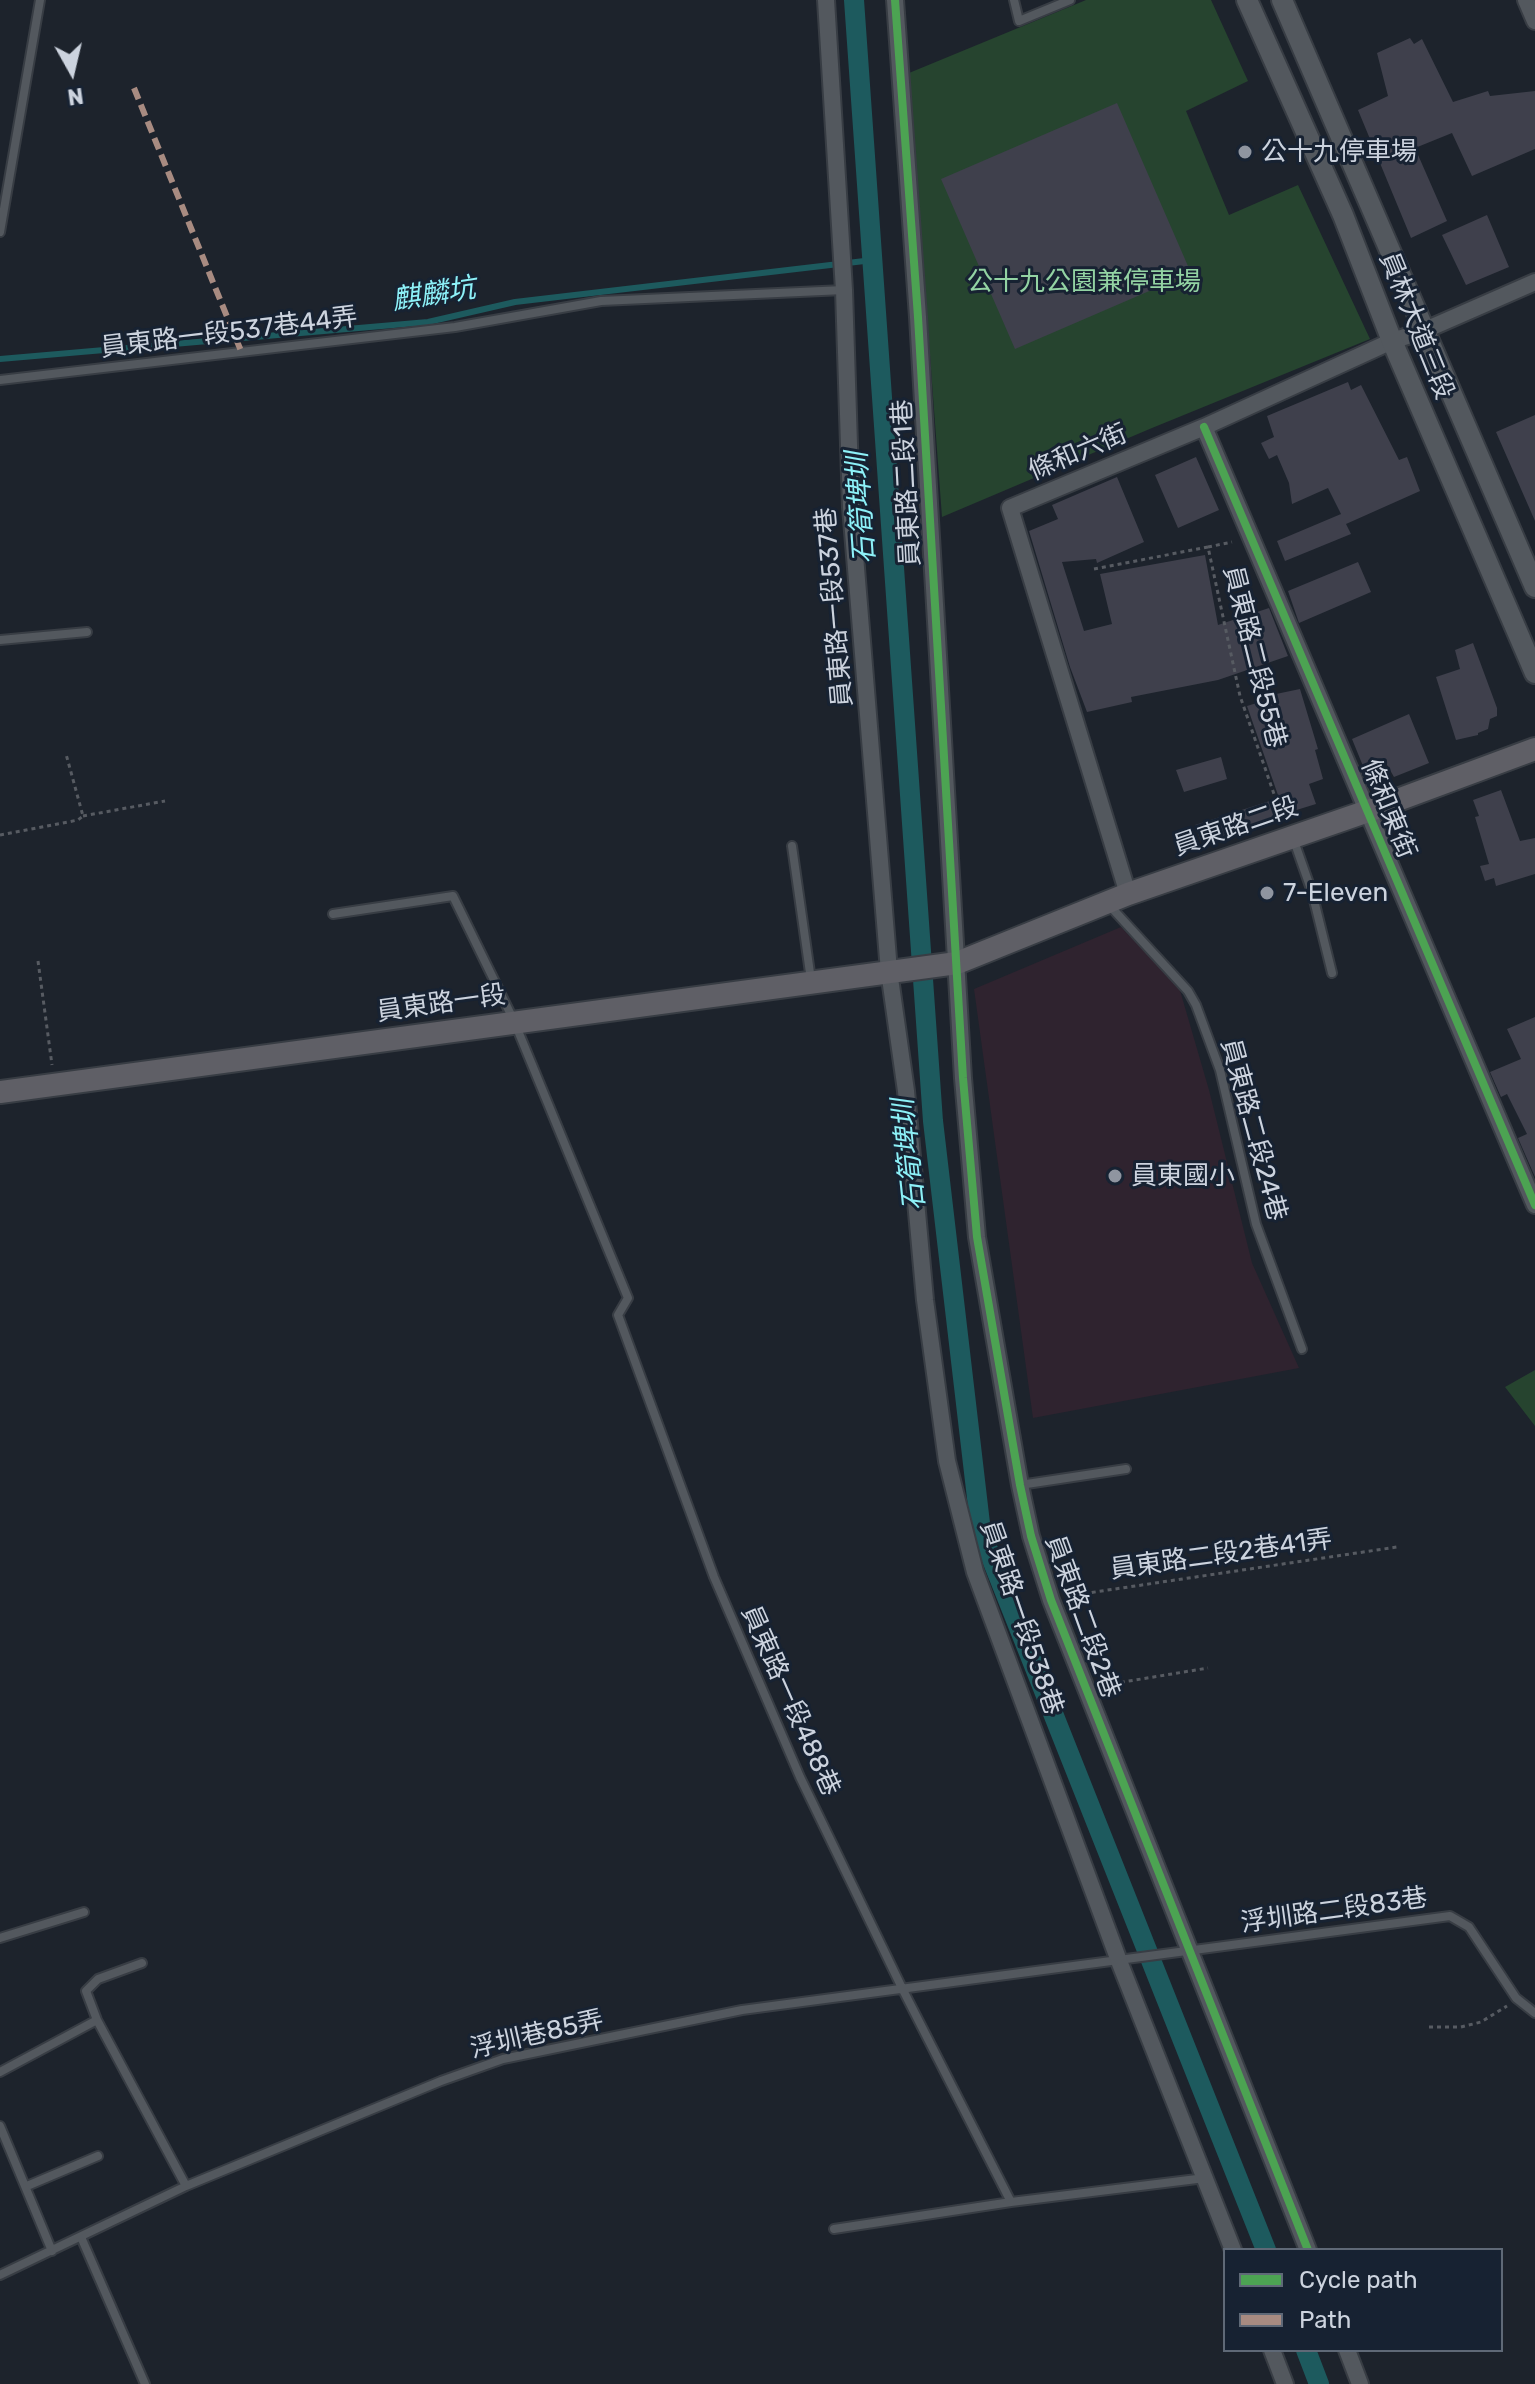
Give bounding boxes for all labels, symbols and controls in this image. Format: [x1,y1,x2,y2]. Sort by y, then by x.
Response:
north arrow [32,32,112,112]
text: N [66,82,85,111]
place label: 公十九停車場 [1261,136,1417,168]
marker: 公十九停車場 [1236,143,1254,161]
street label: 員林大道三段 [1372,248,1460,404]
park label: 公十九公園兼停車場 [967,266,1201,298]
water label: 麒麟坑 [390,272,478,318]
street label: 員東路一段537巷44弄 [99,302,359,364]
street label: 員東路二段1巷 [887,399,927,567]
street label: 條和六街 [1024,418,1132,488]
water label: 石筍埤圳 [841,451,883,565]
street label: 員東路一段537巷 [811,506,859,708]
street label: 員東路二段55巷 [1216,563,1292,751]
street label: 條和東街 [1354,755,1422,863]
street label: 員東路二段 [1169,791,1303,863]
place label: 7-Eleven [1283,877,1388,909]
marker: 7-Eleven [1258,884,1276,902]
street label: 員東路一段 [374,980,508,1028]
street label: 員東路二段24巷 [1214,1036,1292,1224]
water label: 石筍埤圳 [887,1098,933,1212]
place label: 員東國小 [1131,1160,1235,1192]
marker: 員東國小 [1106,1167,1124,1185]
street label: 員東路一段538巷 [973,1517,1069,1719]
street label: 員東路二段2巷41弄 [1108,1524,1334,1586]
street label: 員東路二段2巷 [1038,1531,1126,1703]
street label: 員東路一段488巷 [734,1601,846,1801]
street label: 浮圳路二段83巷 [1239,1882,1429,1940]
street label: 浮圳巷85弄 [467,2005,607,2065]
legend [1223,2248,1503,2352]
text: Cycle path [1299,2266,1418,2294]
text: Path [1299,2306,1351,2334]

